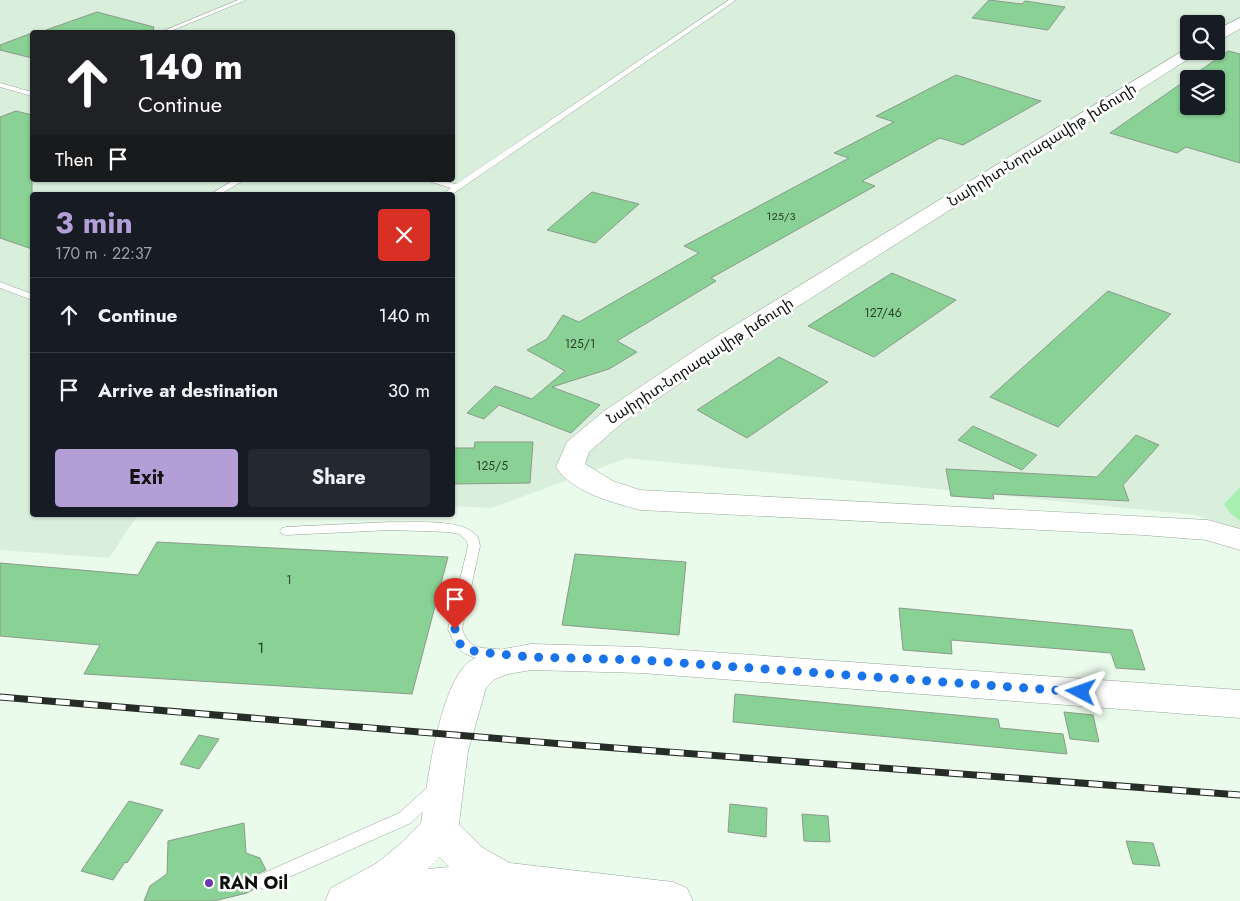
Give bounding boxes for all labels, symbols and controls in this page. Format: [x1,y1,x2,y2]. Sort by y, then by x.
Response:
map controls [1180,15,1225,115]
button: search [1180,15,1225,60]
text: 140 m [138,42,243,92]
icon: ahead [55,50,120,115]
button: layers [1180,70,1225,115]
street label: Նաիրիտ-Նորագավիթ խճուղի [943,78,1141,212]
text: Continue [138,88,222,120]
icon: arrive [104,145,132,173]
text: Then [55,146,94,173]
text: 3 min [55,201,133,244]
house number: 125/3 [766,208,796,224]
button: close [378,209,430,261]
text: 170 m · 22:37 [55,242,152,265]
street label: Նաիրիտ-Նորագավիթ խճուղի [602,292,798,430]
icon: ahead [55,301,83,329]
text: Continue [98,302,177,329]
text: 140 m [378,302,430,329]
house number: 127/46 [864,304,902,322]
house number: 125/1 [565,335,595,353]
icon: arrive [55,376,83,404]
text: Arrive at destination [98,377,278,404]
text: 30 m [388,377,430,404]
button: Exit [55,449,238,507]
button: Share [248,449,430,507]
house number: 125/5 [476,457,508,475]
house number: 1 [286,571,292,589]
pin [434,578,476,629]
icon: arrive [441,585,469,613]
house number: 1 [258,637,264,659]
position arrow [1054,665,1106,717]
place label: RAN Oil [219,870,288,896]
marker: RAN Oil [203,877,215,889]

